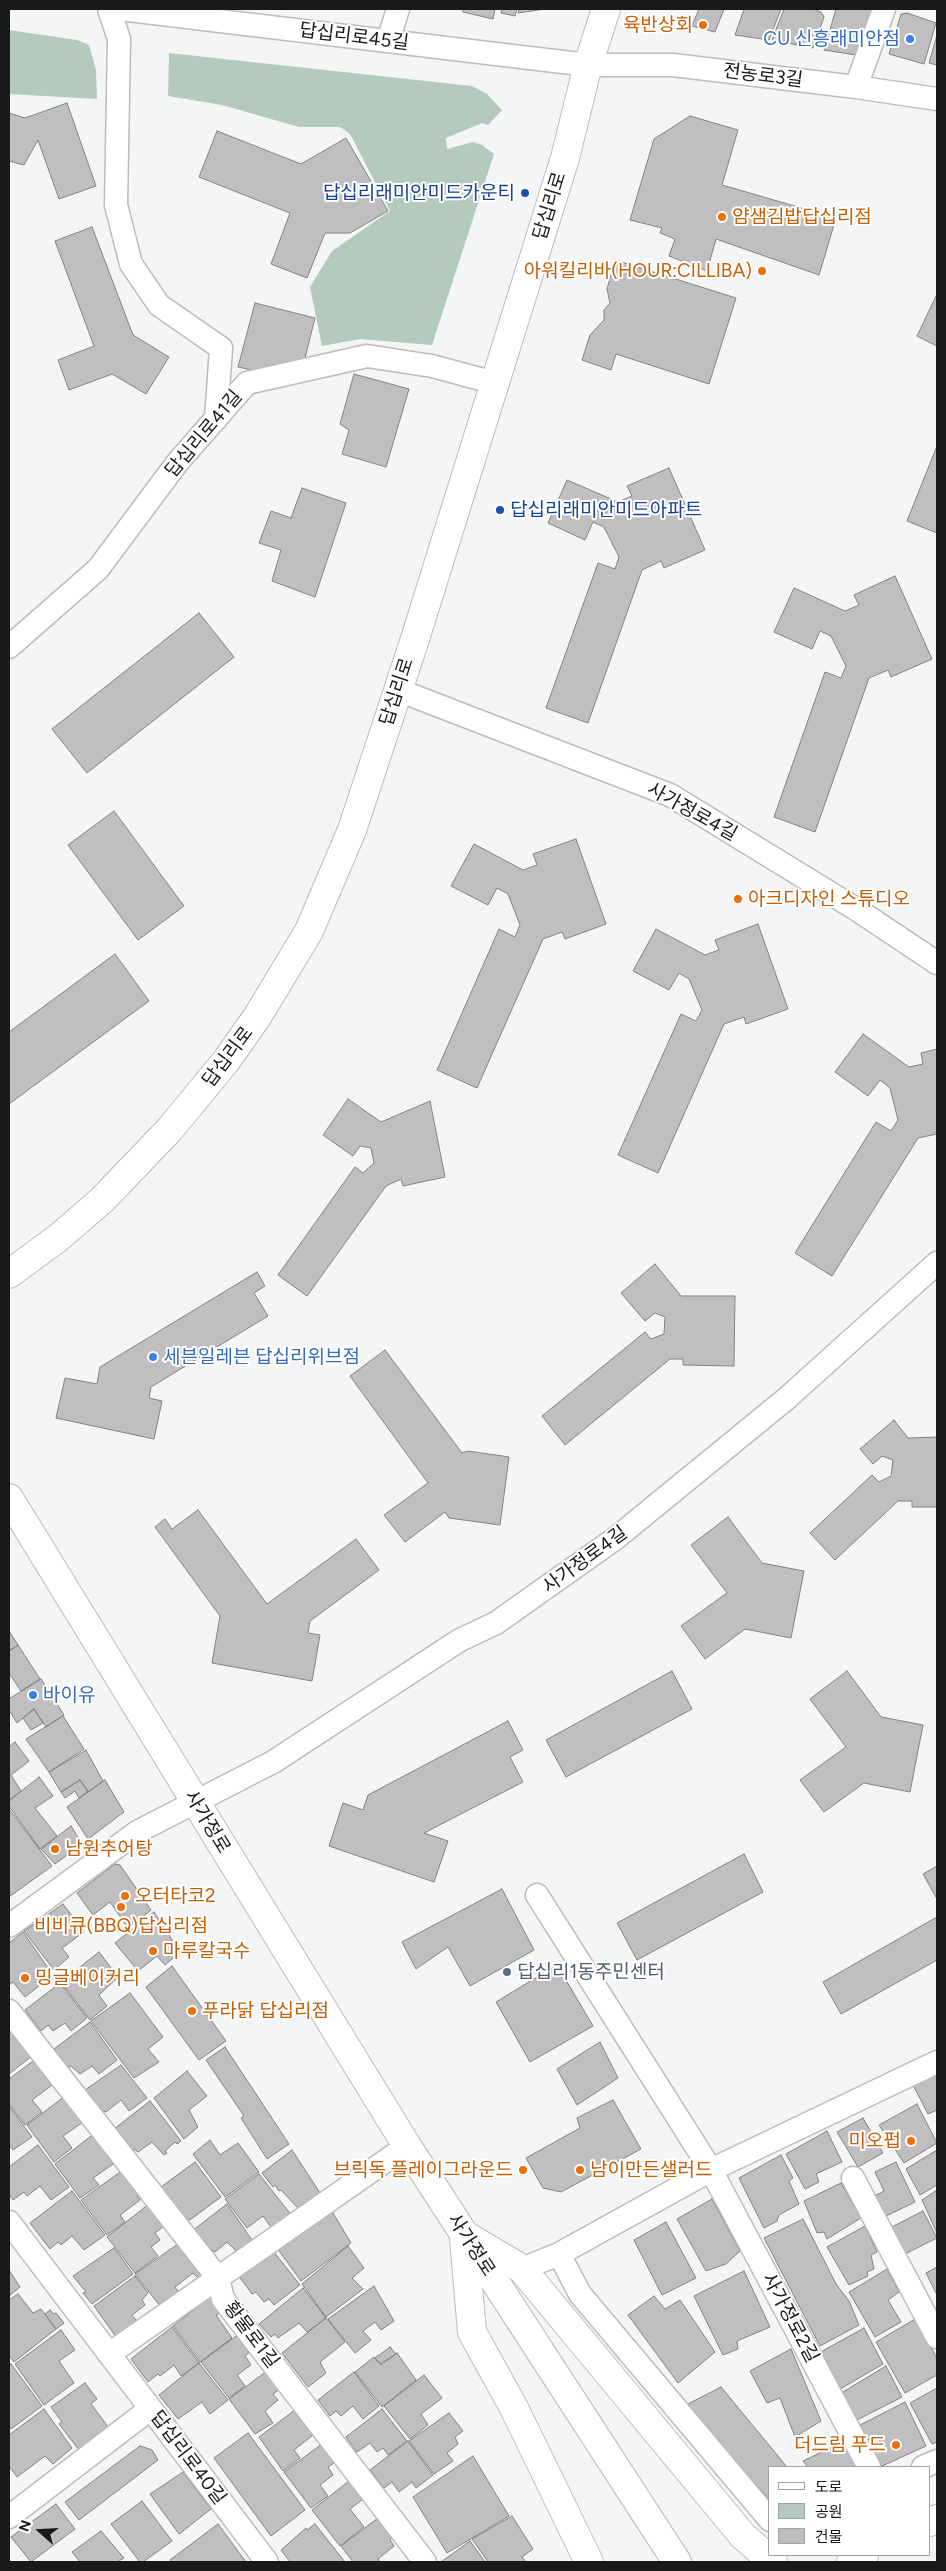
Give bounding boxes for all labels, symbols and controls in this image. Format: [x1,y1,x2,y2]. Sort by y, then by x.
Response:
place label: 육반상회 [623,14,693,36]
street label: 답십리로45길 [298,19,410,55]
marker: 육반상회 [697,19,709,31]
place label: CU 신흥래미안점 [763,28,900,50]
marker: CU 신흥래미안점 [904,33,916,45]
street label: 전농로3길 [722,60,804,92]
street label: 답십리로 [529,169,571,243]
place label: 답십리래미안미드카운티 [323,182,515,204]
marker: 답십리래미안미드카운티 [519,187,531,199]
place label: 얌샘김밥답십리점 [732,206,872,228]
marker: 얌샘김밥답십리점 [716,211,728,223]
place label: 아워킬리바(HOUR:CILLIBA) [524,260,752,282]
marker: 아워킬리바(HOUR:CILLIBA) [756,265,768,277]
street label: 답십리로41길 [161,386,247,482]
place label: 답십리래미안미드아파트 [510,499,702,521]
marker: 답십리래미안미드아파트 [494,504,506,516]
street label: 답십리로 [375,655,419,729]
street label: 사가정로4길 [643,778,741,846]
place label: 아크디자인 스튜디오 [748,888,910,910]
marker: 아크디자인 스튜디오 [732,893,744,905]
street label: 답십리로 [198,1022,258,1092]
place label: 세븐일레븐 답십리위브점 [163,1346,360,1368]
marker: 세븐일레븐 답십리위브점 [147,1351,159,1363]
street label: 사가정로4길 [538,1522,632,1598]
place label: 바이유 [43,1684,95,1706]
marker: 바이유 [27,1689,39,1701]
street label: 사가정로 [179,1786,235,1858]
place label: 남원추어탕 [65,1838,152,1860]
marker: 남원추어탕 [49,1843,61,1855]
place label: 오터타코2 [135,1885,216,1907]
marker: 오터타코2 [119,1890,131,1902]
marker: 비비큐(BBQ)답십리점 [115,1901,127,1913]
place label: 비비큐(BBQ)답십리점 [34,1915,208,1937]
place label: 마루칼국수 [163,1940,250,1962]
marker: 마루칼국수 [147,1945,159,1957]
place label: 답십리1동주민센터 [517,1961,665,1983]
marker: 답십리1동주민센터 [501,1966,513,1978]
place label: 밍글베이커리 [35,1967,140,1989]
marker: 밍글베이커리 [19,1972,31,1984]
place label: 푸라닭 답십리점 [202,2000,329,2022]
marker: 푸라닭 답십리점 [186,2005,198,2017]
place label: 미오펍 [849,2130,901,2152]
marker: 미오펍 [905,2135,917,2147]
place label: 브릭독 플레이그라운드 [334,2159,513,2181]
place label: 남이만든샐러드 [590,2159,712,2181]
marker: 브릭독 플레이그라운드 [517,2164,529,2176]
marker: 남이만든샐러드 [574,2164,586,2176]
street label: 사가정로 [442,2209,500,2281]
street label: 사가정로2길 [757,2269,823,2367]
street label: 황물로1길 [218,2297,284,2373]
street label: 답십리로40길 [145,2407,231,2509]
place label: 더드림 푸드 [794,2434,886,2456]
marker: 더드림 푸드 [890,2439,902,2451]
legend [768,2466,931,2556]
text: 도로 [815,2478,843,2496]
text: 공원 [815,2503,843,2521]
north arrow [15,2506,65,2556]
text: N [16,2518,35,2534]
text: 건물 [815,2528,843,2546]

